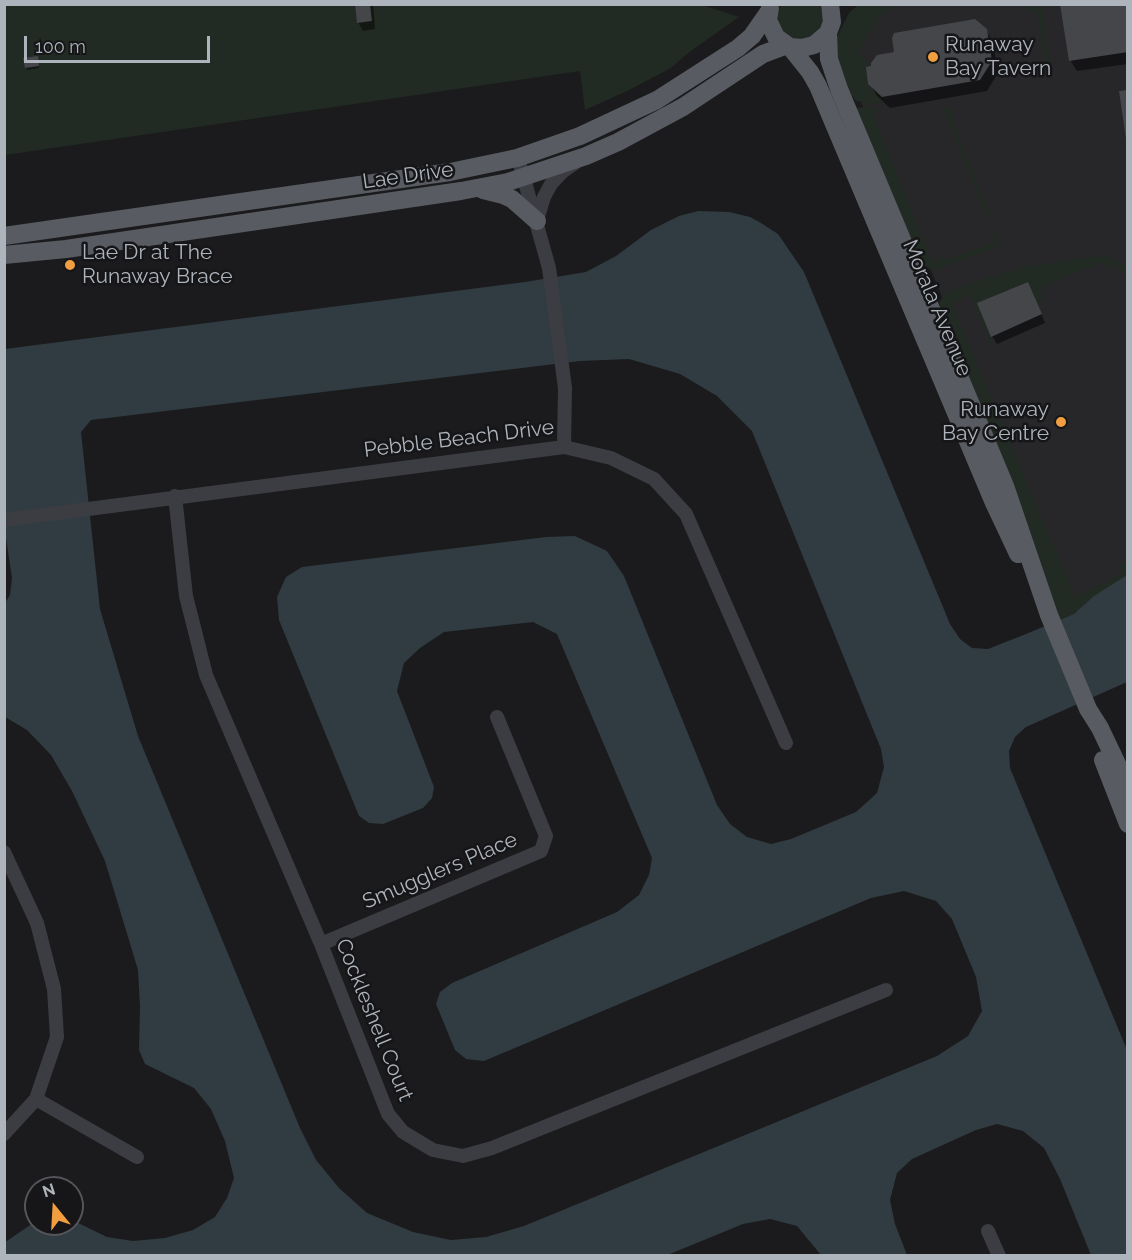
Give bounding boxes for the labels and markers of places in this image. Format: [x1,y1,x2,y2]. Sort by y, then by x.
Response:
place label: Runaway Bay Tavern [945,32,1051,82]
marker: Runaway Bay Tavern [926,50,940,64]
place label: Lae Dr at The Runaway Brace [82,240,233,290]
marker: Lae Dr at The Runaway Brace [63,258,77,272]
place label: Runaway Bay Centre [942,397,1049,447]
marker: Runaway Bay Centre [1054,415,1068,429]

